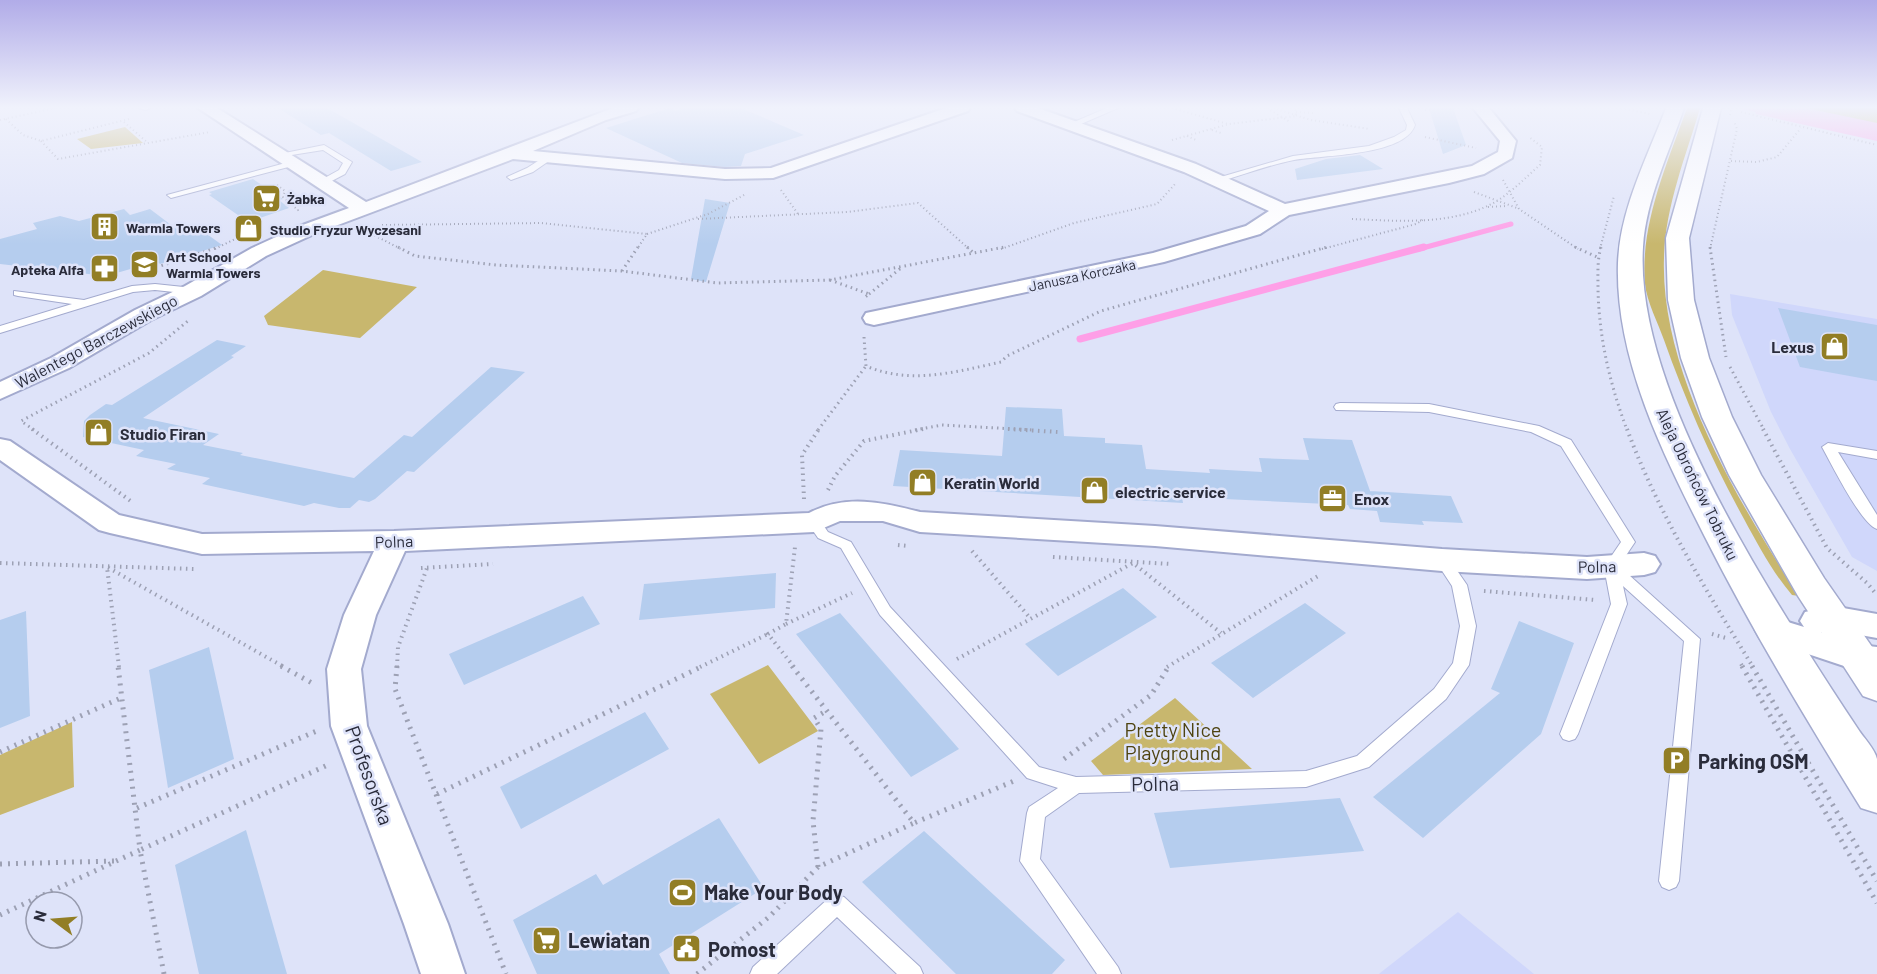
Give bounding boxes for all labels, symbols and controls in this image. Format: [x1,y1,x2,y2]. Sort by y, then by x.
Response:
supermarket icon: Żabka [250,182,282,214]
place label: Żabka [287,190,325,207]
building icon: Warmia Towers [89,211,121,243]
shop icon: Studio Fryzur Wyczesani [233,213,265,245]
place label: Warmia Towers [126,219,221,236]
place label: Studio Fryzur Wyczesani [270,221,421,238]
school or university icon: Art School Warmia Towers [129,248,161,280]
place label: Art School Warmia Towers [166,248,261,281]
pharmacy icon: Apteka Alfa [89,253,121,285]
street label: Janusza Korczaka [1027,255,1137,295]
place label: Apteka Alfa [11,261,84,278]
street label: Walentego Barczewskiego [12,290,180,392]
shop icon: Lexus [1819,330,1851,362]
place label: Lexus [1771,337,1814,356]
street label: Aleja Obrońców Tobruku [1653,405,1743,563]
shop icon: Studio Firan [83,417,115,449]
place label: Studio Firan [120,424,206,443]
shop icon: Keratin World [907,466,939,498]
place label: Keratin World [944,473,1040,492]
shop icon: electric service [1078,475,1110,507]
place label: electric service [1115,482,1226,501]
office icon: Enox [1317,482,1349,514]
place label: Enox [1354,489,1390,508]
street label: Polna [374,531,414,551]
street label: Polna [1578,556,1616,576]
park label: Pretty Nice Playground [1125,717,1221,764]
street label: Profesorska [341,722,399,828]
parking icon: Parking OSM [1661,745,1693,777]
place label: Parking OSM [1698,749,1808,773]
street label: Polna [1131,771,1179,795]
sports icon: Make Your Body [667,876,699,908]
place label: Make Your Body [704,880,843,904]
north arrow [24,890,84,950]
text: N [29,908,50,923]
supermarket icon: Lewiatan [531,924,563,956]
place label: Lewiatan [568,928,650,952]
public building icon: Pomost [671,933,703,965]
place label: Pomost [708,937,776,961]

